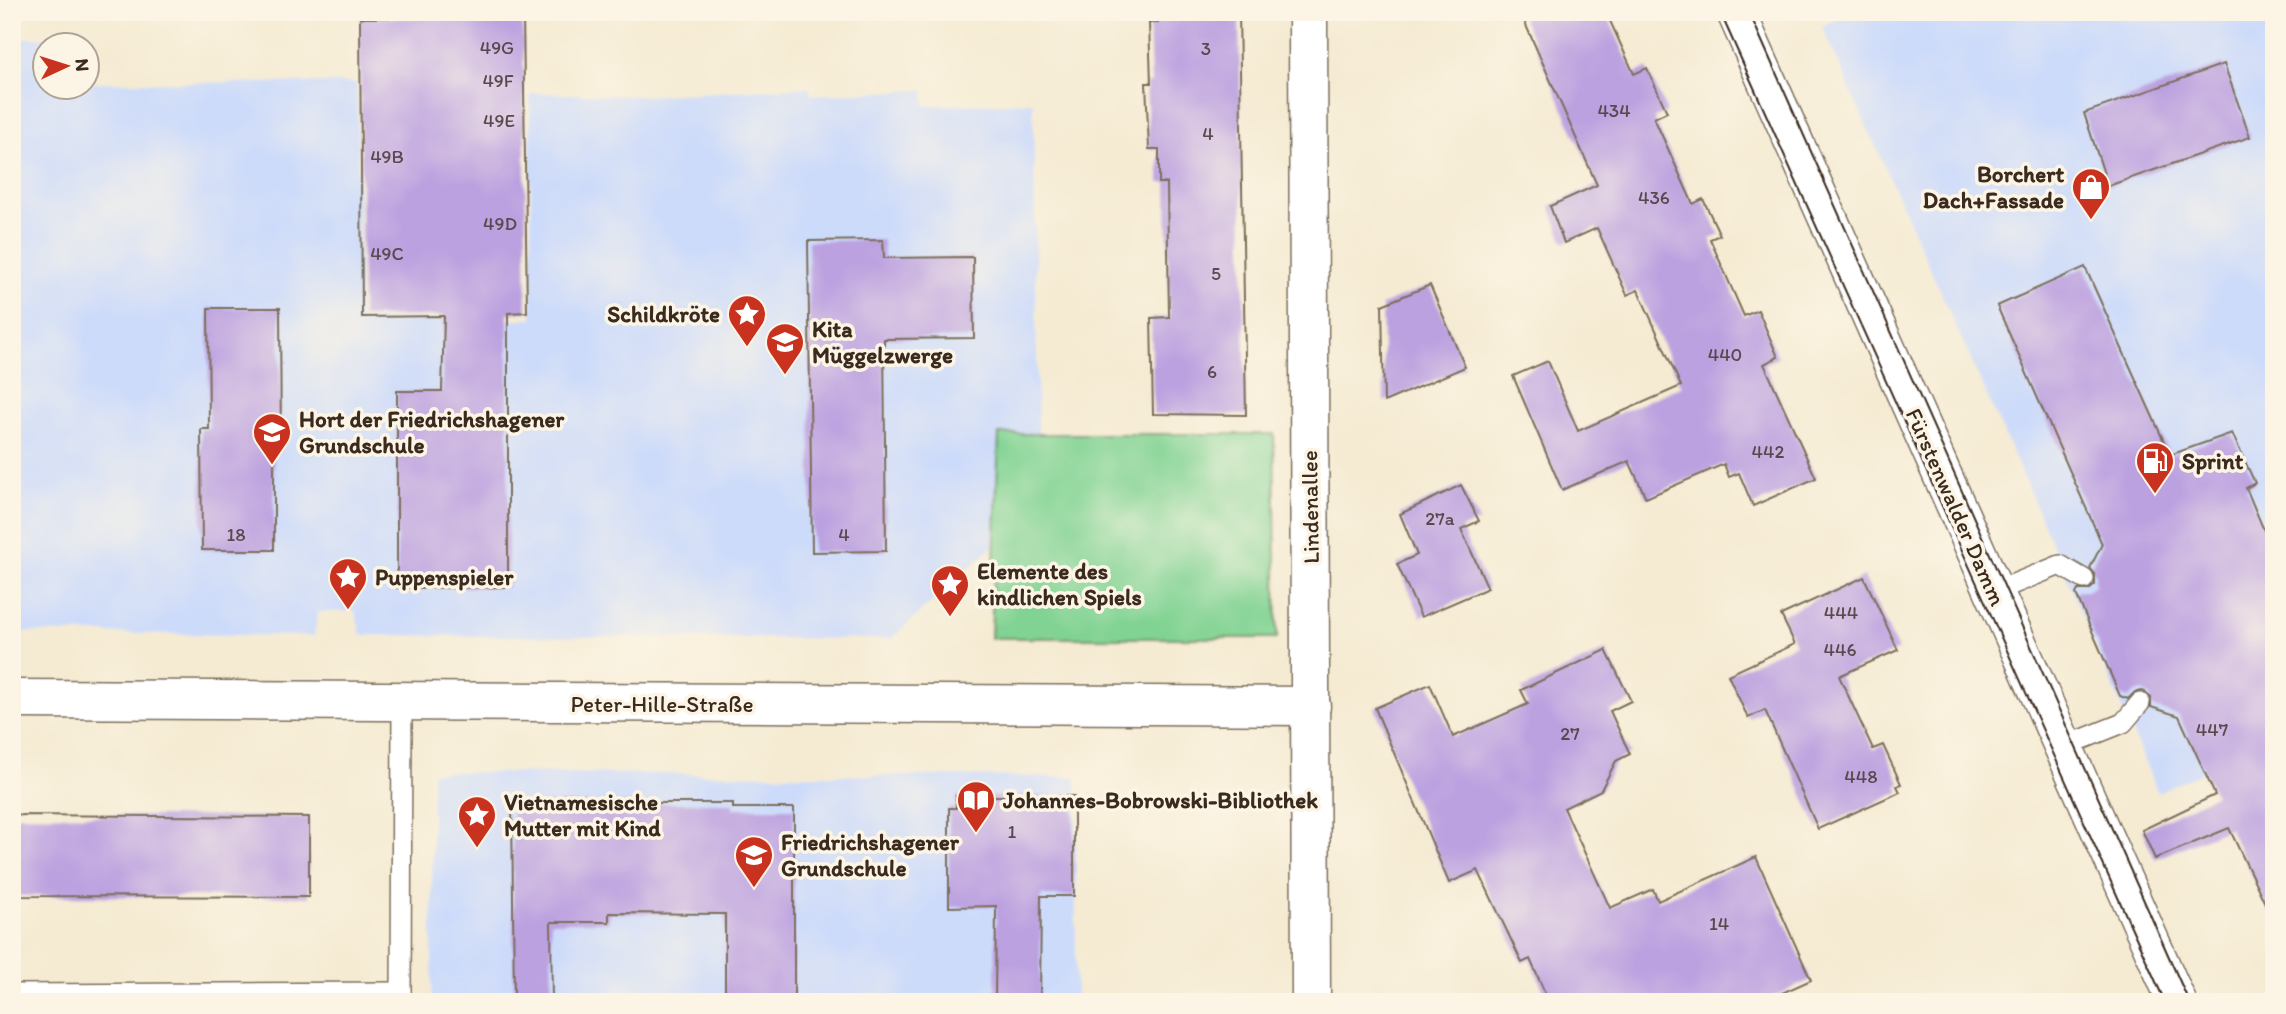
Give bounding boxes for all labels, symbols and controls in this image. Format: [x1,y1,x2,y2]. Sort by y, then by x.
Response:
north arrow [32,32,102,102]
house number: 49G [480,36,514,59]
house number: 3 [1201,37,1211,60]
text: N [71,58,94,72]
house number: 49F [482,69,514,92]
house number: 434 [1597,99,1631,122]
house number: 49E [483,109,515,132]
house number: 4 [1202,122,1214,145]
house number: 49B [370,145,404,168]
place label: Borchert Dach+Fassade [1923,160,2064,214]
shop icon: Borchert Dach+Fassade [2070,166,2112,221]
house number: 436 [1638,186,1670,209]
house number: 49D [483,212,517,235]
house number: 49C [370,242,404,265]
house number: 5 [1211,262,1221,285]
place icon: Schildkröte [726,293,768,348]
place label: Schildkröte [607,300,720,328]
place label: Kita Müggelzwerge [812,315,953,369]
school or university icon: Kita Müggelzwerge [764,321,806,376]
house number: 440 [1708,343,1742,366]
house number: 6 [1207,360,1217,383]
street label: Fürstenwalder Damm [1900,404,2012,610]
place label: Hort der Friedrichshagener Grundschule [299,405,564,459]
school or university icon: Hort der Friedrichshagener Grundschule [251,411,293,466]
house number: 442 [1752,440,1784,463]
fuel station icon: Sprint [2134,440,2176,495]
place label: Sprint [2182,447,2244,475]
street label: Lindenallee [1295,450,1325,564]
house number: 27a [1425,507,1455,530]
house number: 18 [226,523,246,546]
house number: 4 [838,523,850,546]
place icon: Puppenspieler [327,556,369,611]
place label: Elemente des kindlichen Spiels [977,557,1142,611]
place label: Puppenspieler [375,563,514,591]
place icon: Elemente des kindlichen Spiels [929,563,971,618]
house number: 444 [1824,601,1858,624]
house number: 446 [1824,638,1856,661]
street label: Peter-Hille-Straße [570,690,754,718]
house number: 447 [2196,718,2228,741]
house number: 27 [1560,722,1580,745]
house number: 448 [1844,765,1878,788]
library icon: Johannes-Bobrowski-Bibliothek [955,779,997,834]
place label: Johannes-Bobrowski-Bibliothek [1002,786,1318,814]
place label: Vietnamesische Mutter mit Kind [504,788,661,842]
place icon: Vietnamesische Mutter mit Kind [456,794,498,849]
house number: 1 [1008,820,1017,843]
place label: Friedrichshagener Grundschule [781,828,960,882]
school or university icon: Friedrichshagener Grundschule [733,834,775,889]
house number: 14 [1709,912,1729,935]

